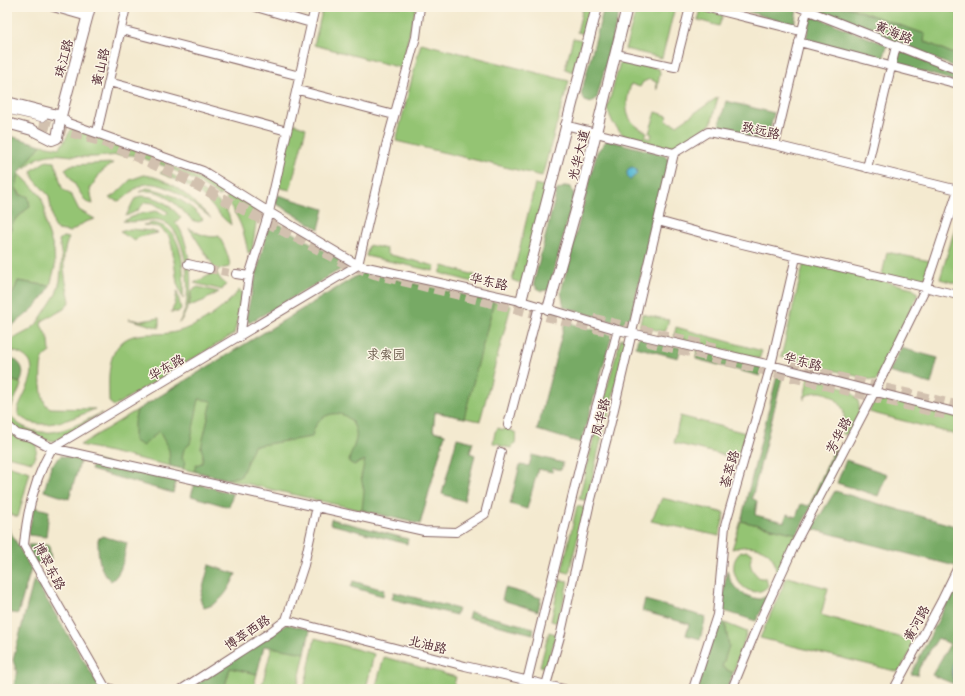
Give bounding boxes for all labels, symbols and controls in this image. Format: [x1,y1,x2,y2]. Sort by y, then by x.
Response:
street label: 黄海路 [871,16,915,50]
street label: 珠江路 [49,37,80,80]
street label: 黄山路 [87,46,116,89]
street label: 致远路 [739,117,782,146]
street label: 光华大道 [563,128,596,183]
street label: 华东路 [467,268,510,297]
park label: 求索园 [366,345,406,366]
street label: 华东路 [781,347,824,378]
street label: 华东路 [145,349,189,387]
street label: 凤华路 [587,396,616,439]
street label: 芳华路 [821,414,858,458]
street label: 荟萃路 [715,448,746,491]
street label: 博翠东路 [27,539,70,595]
street label: 黄河路 [899,602,936,646]
street label: 博萃西路 [220,610,275,656]
street label: 北油路 [406,631,449,660]

